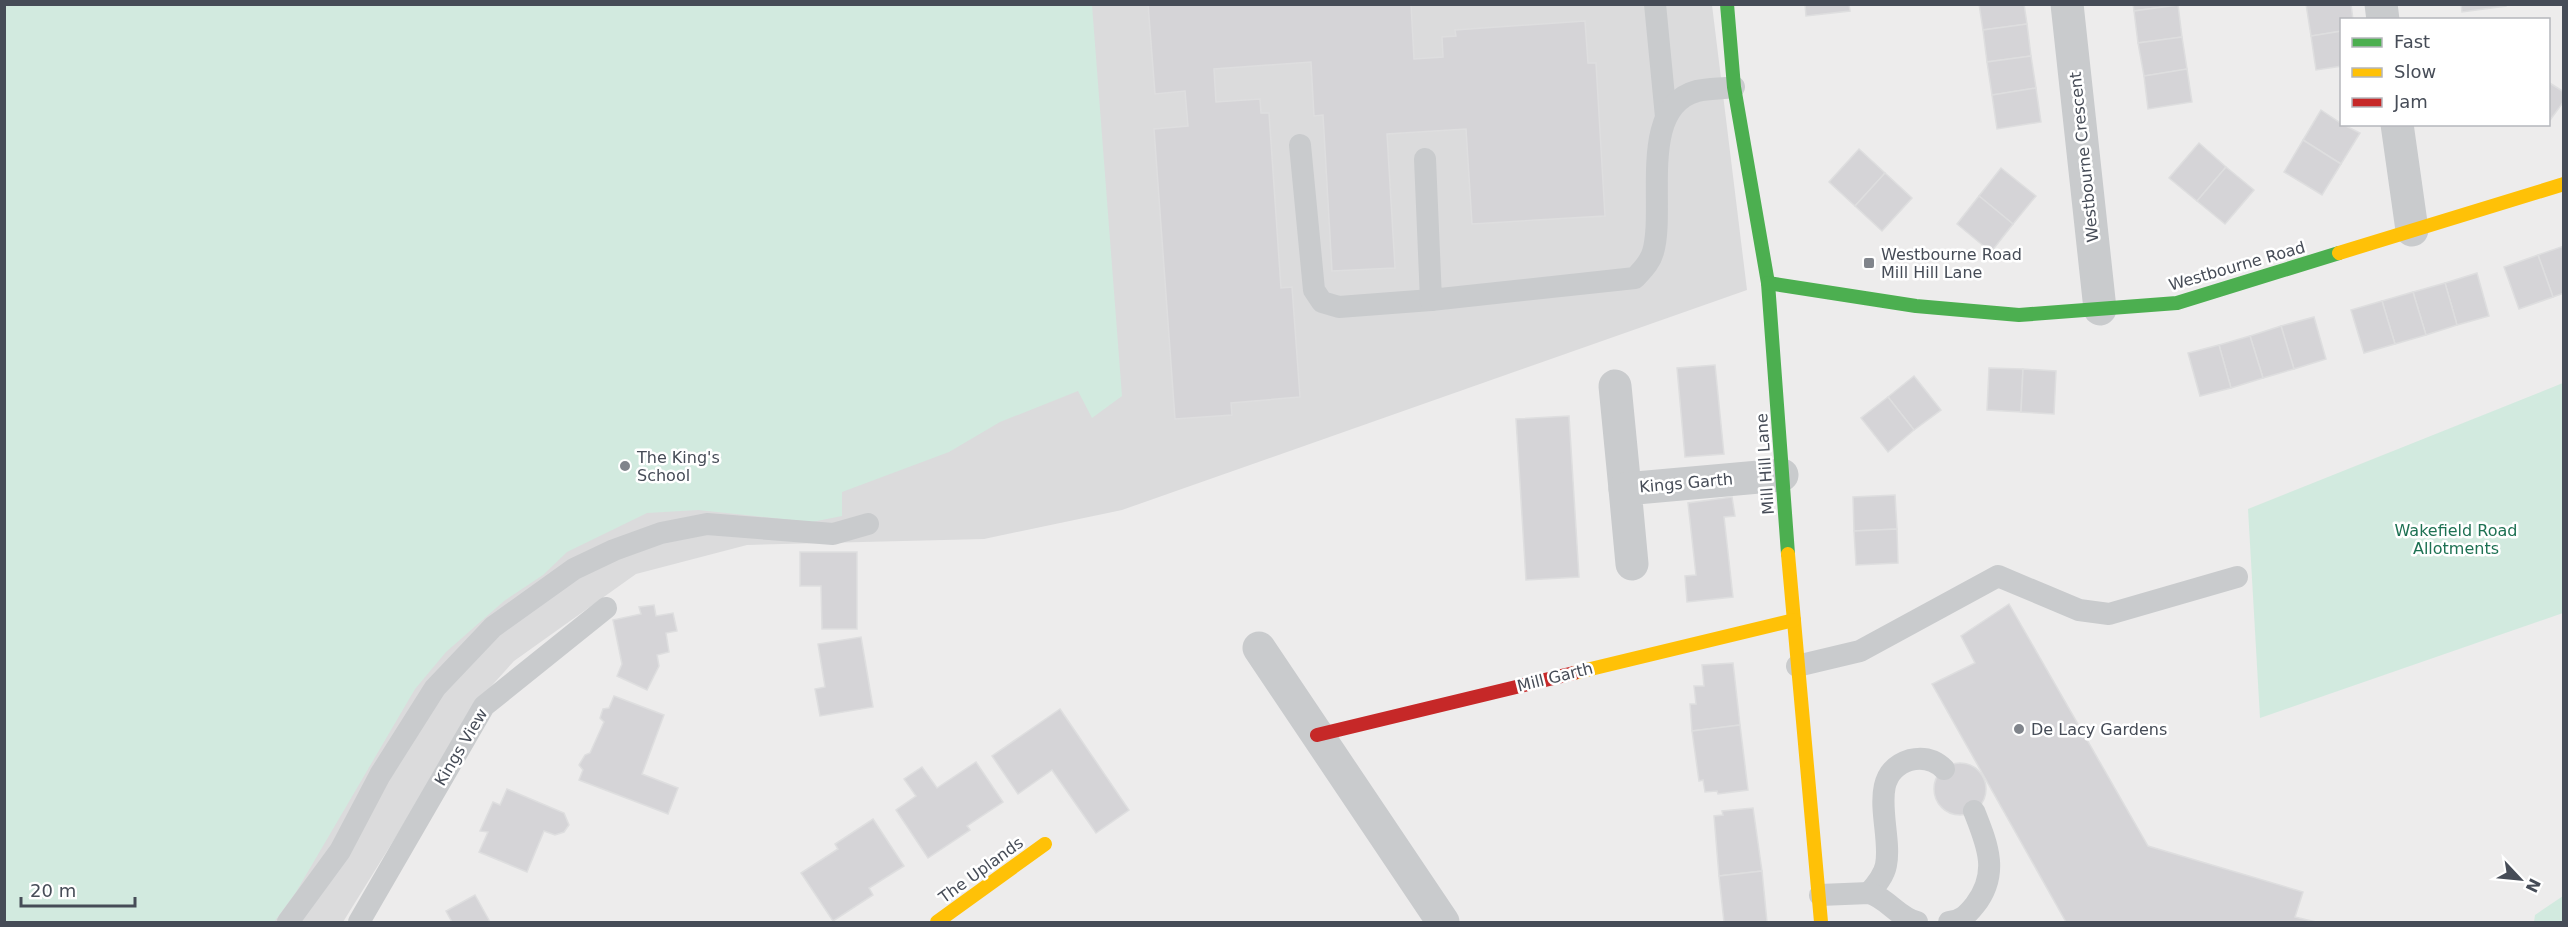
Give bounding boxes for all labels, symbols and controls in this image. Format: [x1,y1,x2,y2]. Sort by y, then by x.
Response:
legend [2340,18,2550,126]
text: Fast [2394,31,2430,52]
text: Slow [2394,61,2436,82]
street label: Westbourne Crescent [2066,71,2102,243]
text: Jam [2393,91,2428,112]
street label: Westbourne Road [2167,237,2307,295]
place label: Westbourne Road Mill Hill Lane [1881,245,2022,282]
marker: Westbourne Road Mill Hill Lane [1862,256,1876,270]
street label: Mill Hill Lane [1752,413,1778,515]
place label: The King's School [636,448,720,485]
marker: The King's School [618,459,632,473]
street label: Kings Garth [1638,469,1734,497]
park label: Wakefield Road Allotments [2395,521,2517,558]
street label: Mill Garth [1515,658,1595,696]
street label: Kings View [431,705,491,789]
place label: De Lacy Gardens [2031,720,2167,739]
marker: De Lacy Gardens [2012,722,2026,736]
street label: The Uplands [934,833,1027,908]
north arrow [2490,849,2550,909]
scale bar [21,870,135,908]
text: N [2522,875,2545,896]
text: 20 m [30,880,76,901]

